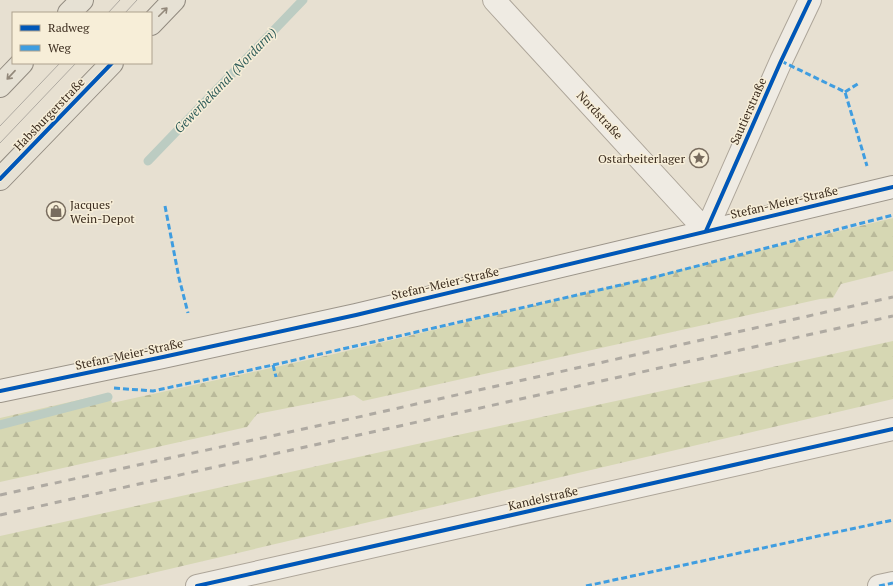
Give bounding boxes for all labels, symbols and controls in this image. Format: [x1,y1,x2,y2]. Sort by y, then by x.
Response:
one-way arrow [158,7,168,17]
legend [12,12,152,64]
text: Radweg [48,20,90,35]
water label: Gewerbekanal (Nordarm) [170,23,280,137]
text: Weg [48,40,71,55]
one-way arrow [6,70,16,80]
street label: Habsburgerstraße [10,74,88,154]
street label: Sautierstraße [726,75,770,147]
street label: Nordstraße [574,88,626,142]
place icon: Ostarbeiterlager [688,147,710,169]
place label: Ostarbeiterlager [598,151,685,166]
street label: Stefan-Meier-Straße [729,182,839,222]
place label: Jacques' Wein-Depot [70,197,135,226]
shop icon: Jacques' Wein-Depot [45,200,67,222]
street label: Stefan-Meier-Straße [390,263,500,303]
street label: Stefan-Meier-Straße [74,335,184,373]
street label: Kandelstraße [507,483,579,513]

